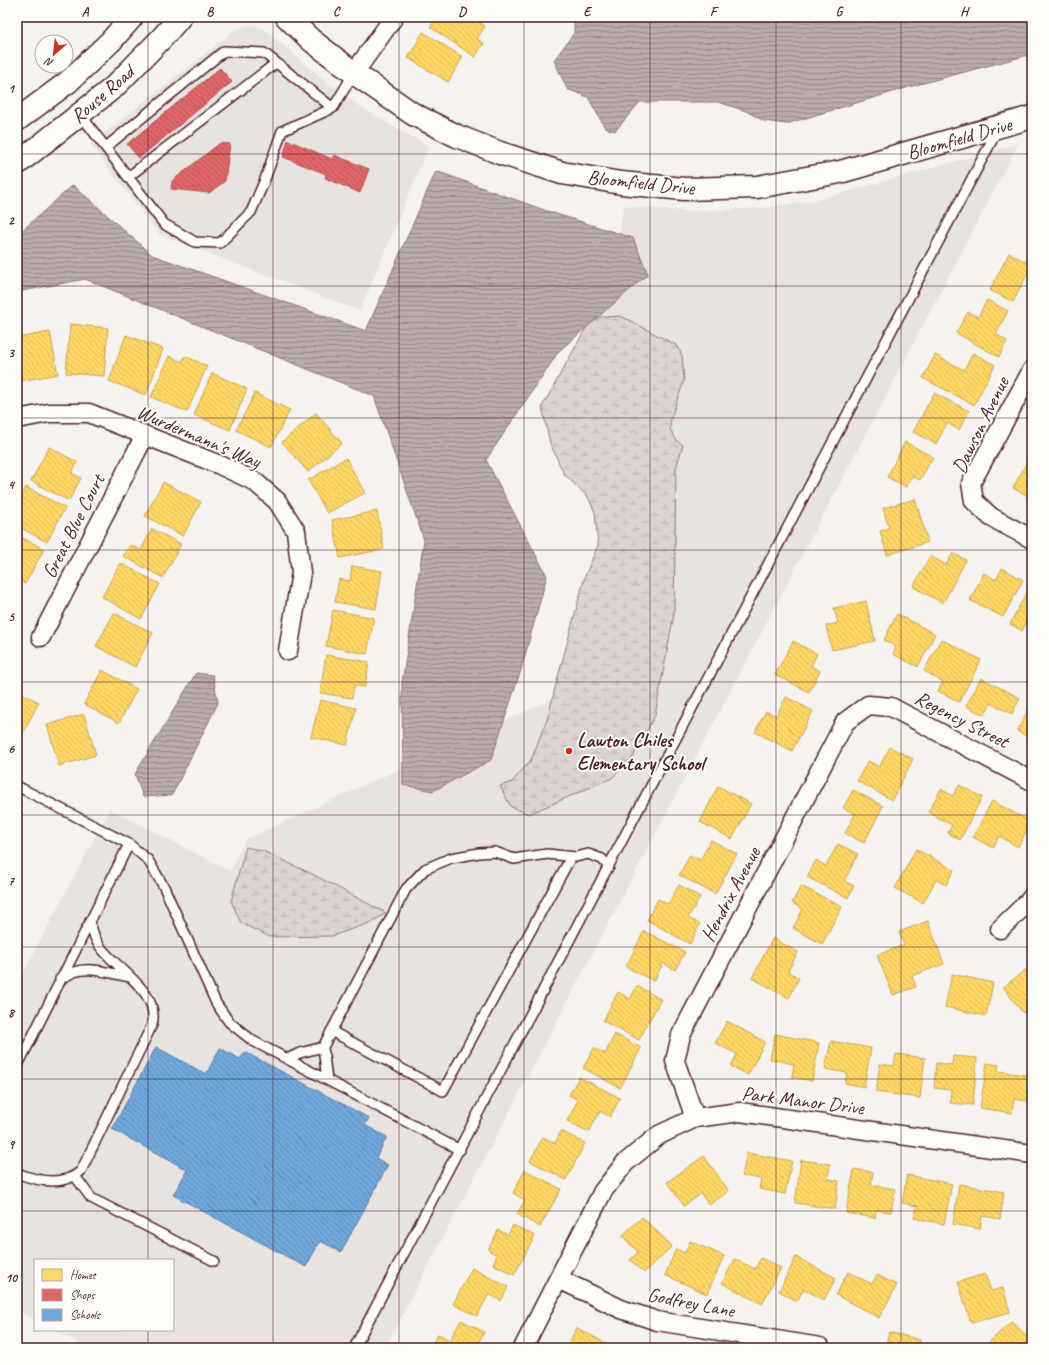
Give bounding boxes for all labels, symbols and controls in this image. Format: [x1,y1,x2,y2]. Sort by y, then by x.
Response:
text: A [82,4,90,20]
text: B [207,4,215,20]
text: C [333,4,341,20]
text: D [458,4,467,20]
text: E [584,4,593,20]
text: F [710,4,719,20]
text: G [836,4,844,20]
text: H [960,4,970,20]
north arrow [34,34,74,74]
text: N [41,54,56,71]
street label: Rouse Road [65,58,142,129]
text: 1 [8,81,16,97]
street label: Bloomfield Drive [904,111,1016,165]
street label: Bloomfield Drive [586,164,697,201]
text: 2 [8,213,15,229]
text: 3 [8,345,15,361]
street label: Dawson Avenue [946,372,1015,477]
street label: Wurdermann's Way [133,399,265,474]
street label: Great Blue Court [37,468,111,582]
text: 4 [8,477,16,493]
text: 5 [8,609,15,625]
street label: Regency Street [911,685,1015,755]
place label: Lawton Chiles Elementary School [577,728,707,776]
text: 6 [8,741,15,757]
marker: Lawton Chiles Elementary School [564,746,574,756]
street label: Hendrix Avenue [695,841,766,946]
text: 7 [8,873,15,889]
text: 8 [8,1005,16,1021]
street label: Park Manor Drive [741,1081,867,1121]
text: 9 [8,1137,15,1153]
legend [34,1259,174,1331]
text: Homes [70,1267,97,1283]
text: 10 [5,1270,18,1286]
street label: Godfrey Lane [645,1282,738,1323]
text: Shops [70,1287,95,1303]
text: Schools [70,1307,102,1323]

